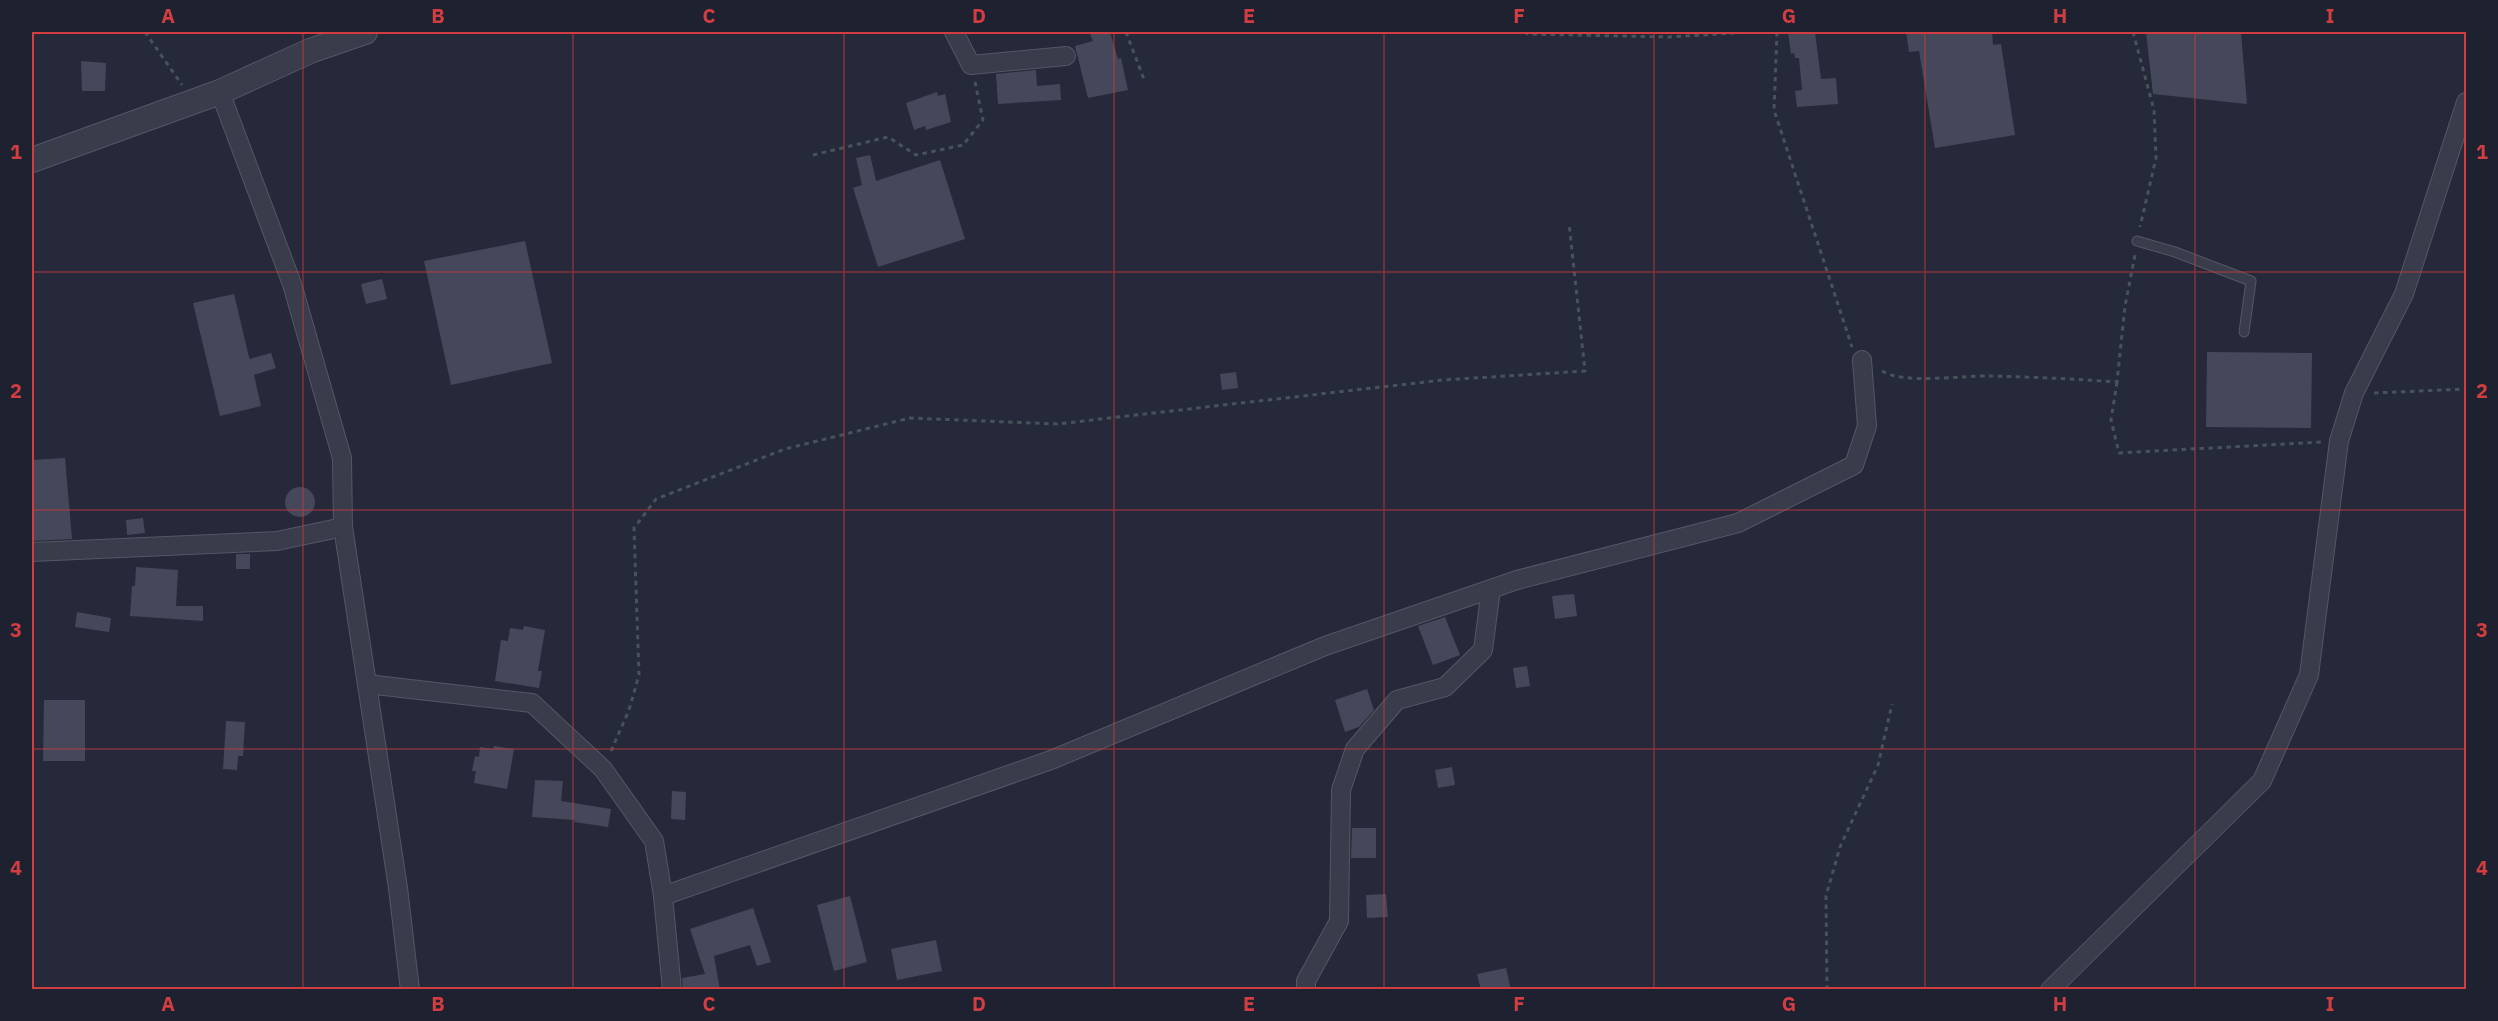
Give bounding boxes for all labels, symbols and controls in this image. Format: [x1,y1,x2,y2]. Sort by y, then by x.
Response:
text: A [161,2,175,29]
text: B [431,2,445,29]
text: C [702,2,716,29]
text: D [972,2,986,29]
text: E [1243,2,1255,29]
text: F [1513,2,1525,29]
text: G [1782,2,1796,29]
text: H [2053,2,2067,29]
text: I [2326,2,2334,29]
text: 1 [10,138,22,165]
text: 1 [2476,138,2488,165]
text: 2 [10,377,22,404]
text: 2 [2476,377,2488,404]
text: 3 [10,616,22,643]
text: 3 [2476,616,2488,643]
text: 4 [10,854,22,881]
text: 4 [2476,854,2488,881]
text: A [161,990,175,1017]
text: B [431,990,445,1017]
text: C [702,990,716,1017]
text: D [972,990,986,1017]
text: E [1243,990,1255,1017]
text: F [1513,990,1525,1017]
text: G [1782,990,1796,1017]
text: H [2053,990,2067,1017]
text: I [2326,990,2334,1017]

